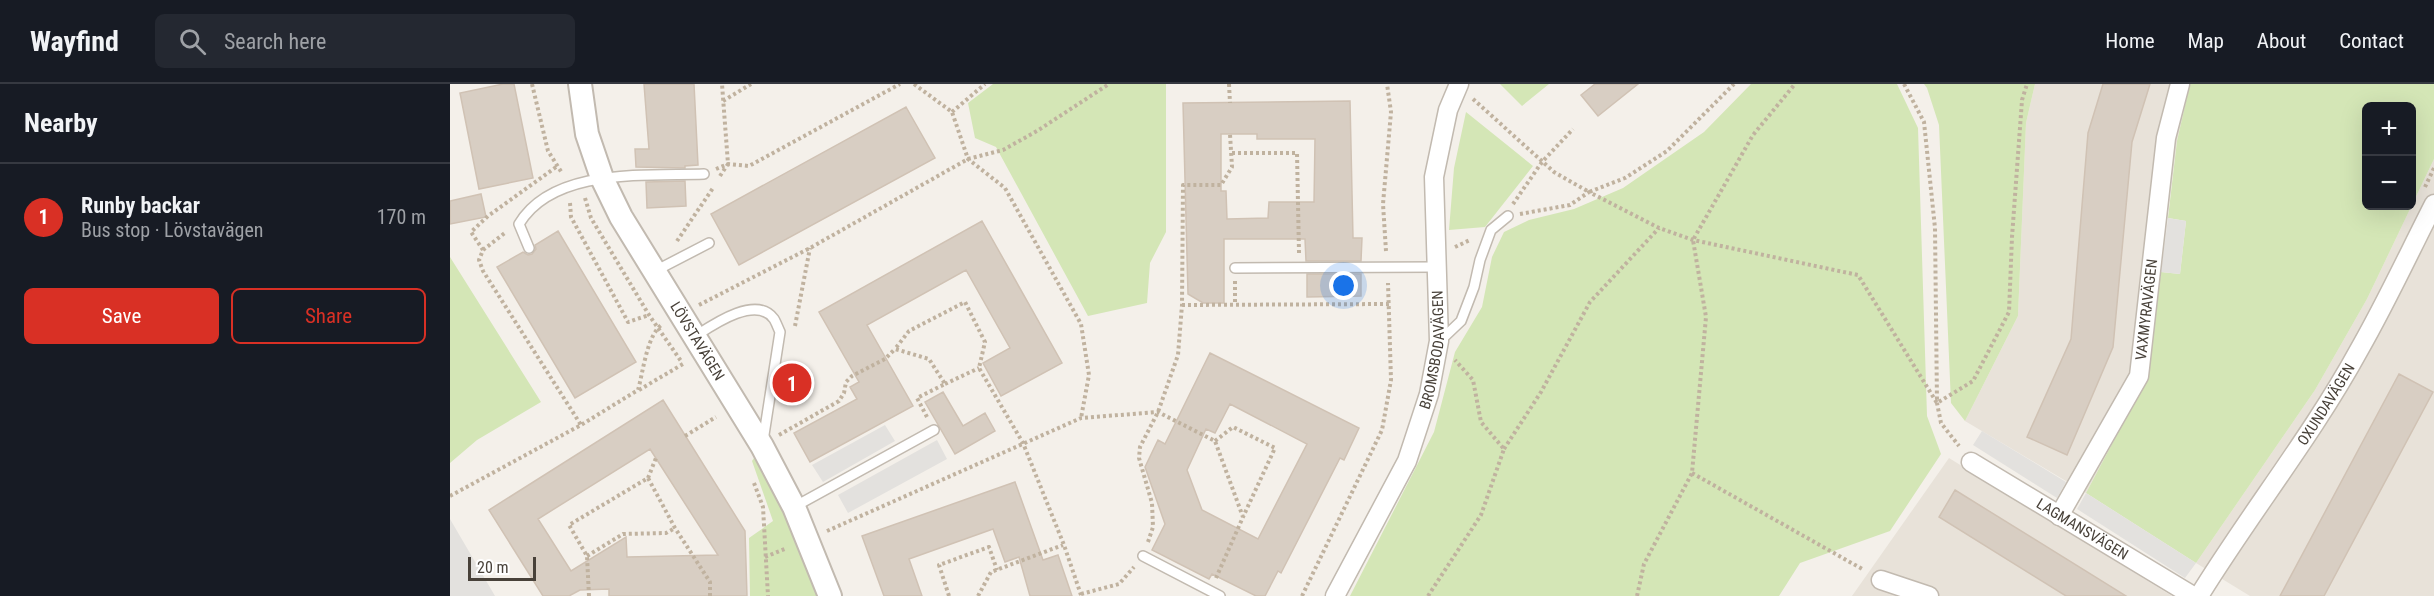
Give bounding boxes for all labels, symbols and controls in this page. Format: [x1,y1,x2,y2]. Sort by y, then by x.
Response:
search box [155,14,575,68]
text: Wayfind [30,25,119,58]
icon: search [176,25,209,58]
text: Search here [224,29,326,54]
text: Home [2105,29,2155,53]
text: Map [2188,29,2224,53]
text: About [2257,29,2306,53]
text: Contact [2339,29,2404,53]
map controls [2362,102,2416,210]
button: + [2362,102,2416,156]
text: Nearby [24,108,98,138]
button: − [2362,156,2416,210]
text: Runby backar [81,193,200,218]
text: 1 [38,205,49,229]
text: 170 m [377,205,426,229]
text: Bus stop · Lövstavägen [81,218,263,242]
street label: VAXMYRAVÄGEN [2132,258,2161,361]
your location [1329,271,1358,300]
button: Save [24,288,219,344]
button: Share [231,288,426,344]
street label: BROMSBODAVÄGEN [1416,290,1448,412]
street label: LÖVSTAVÄGEN [666,298,728,384]
pin: 1 [772,360,812,406]
street label: OXUNDAVÄGEN [2294,360,2359,449]
street label: LAGMANSVÄGEN [2033,495,2131,564]
scale bar [468,554,536,582]
text: 20 m [477,558,509,577]

